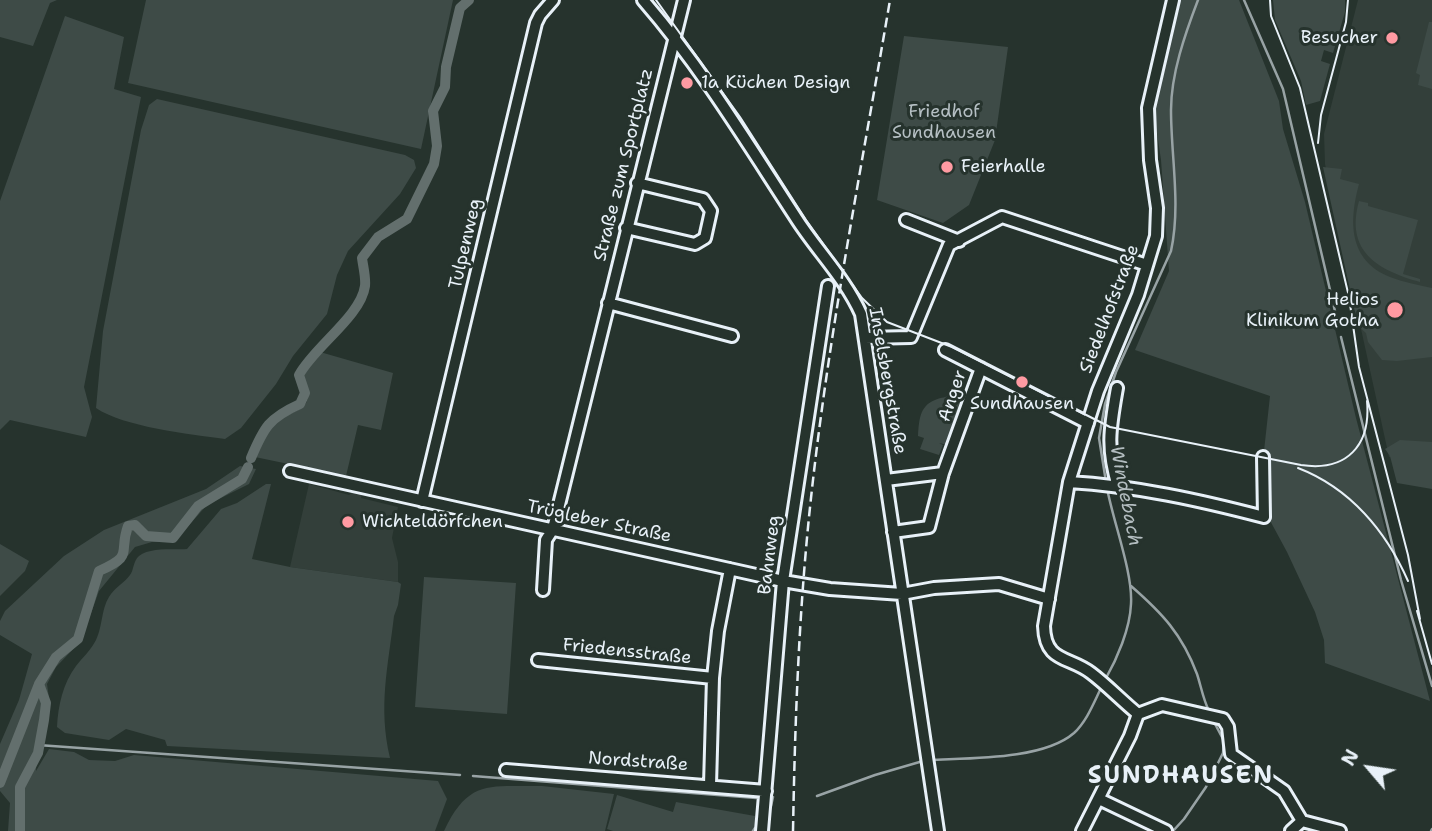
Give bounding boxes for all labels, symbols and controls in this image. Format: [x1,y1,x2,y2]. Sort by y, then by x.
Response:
place label: Besucher [1301,27,1378,49]
marker: Besucher [1384,30,1400,46]
street label: Straße zum Sportplatz [590,67,658,263]
place label: 1a Küchen Design [701,72,850,94]
marker: 1a Küchen Design [679,75,695,91]
park label: Friedhof Sundhausen [892,101,996,144]
place label: Feierhalle [961,156,1046,178]
marker: Feierhalle [939,159,955,175]
street label: Tulpenweg [445,197,487,291]
street label: Siedelhofstraße [1076,242,1144,376]
place label: Helios Klinikum Gotha [1246,289,1379,332]
marker: Helios Klinikum Gotha [1385,300,1405,320]
street label: Inselsbergstraße [863,306,911,456]
street label: Anger [934,367,972,425]
marker: Sundhausen [1014,374,1030,390]
place label: Sundhausen [970,393,1074,415]
water label: Windebach [1104,444,1146,548]
street label: Trügleber Straße [525,496,673,548]
place label: Wichteldörfchen [362,511,503,533]
marker: Wichteldörfchen [340,514,356,530]
street label: Bahnweg [754,514,786,596]
street label: Friedensstraße [562,634,692,670]
north arrow [1334,733,1404,803]
text: N [1336,745,1365,770]
street label: Nordstraße [587,748,689,776]
district label: SUNDHAUSEN [1089,763,1273,791]

